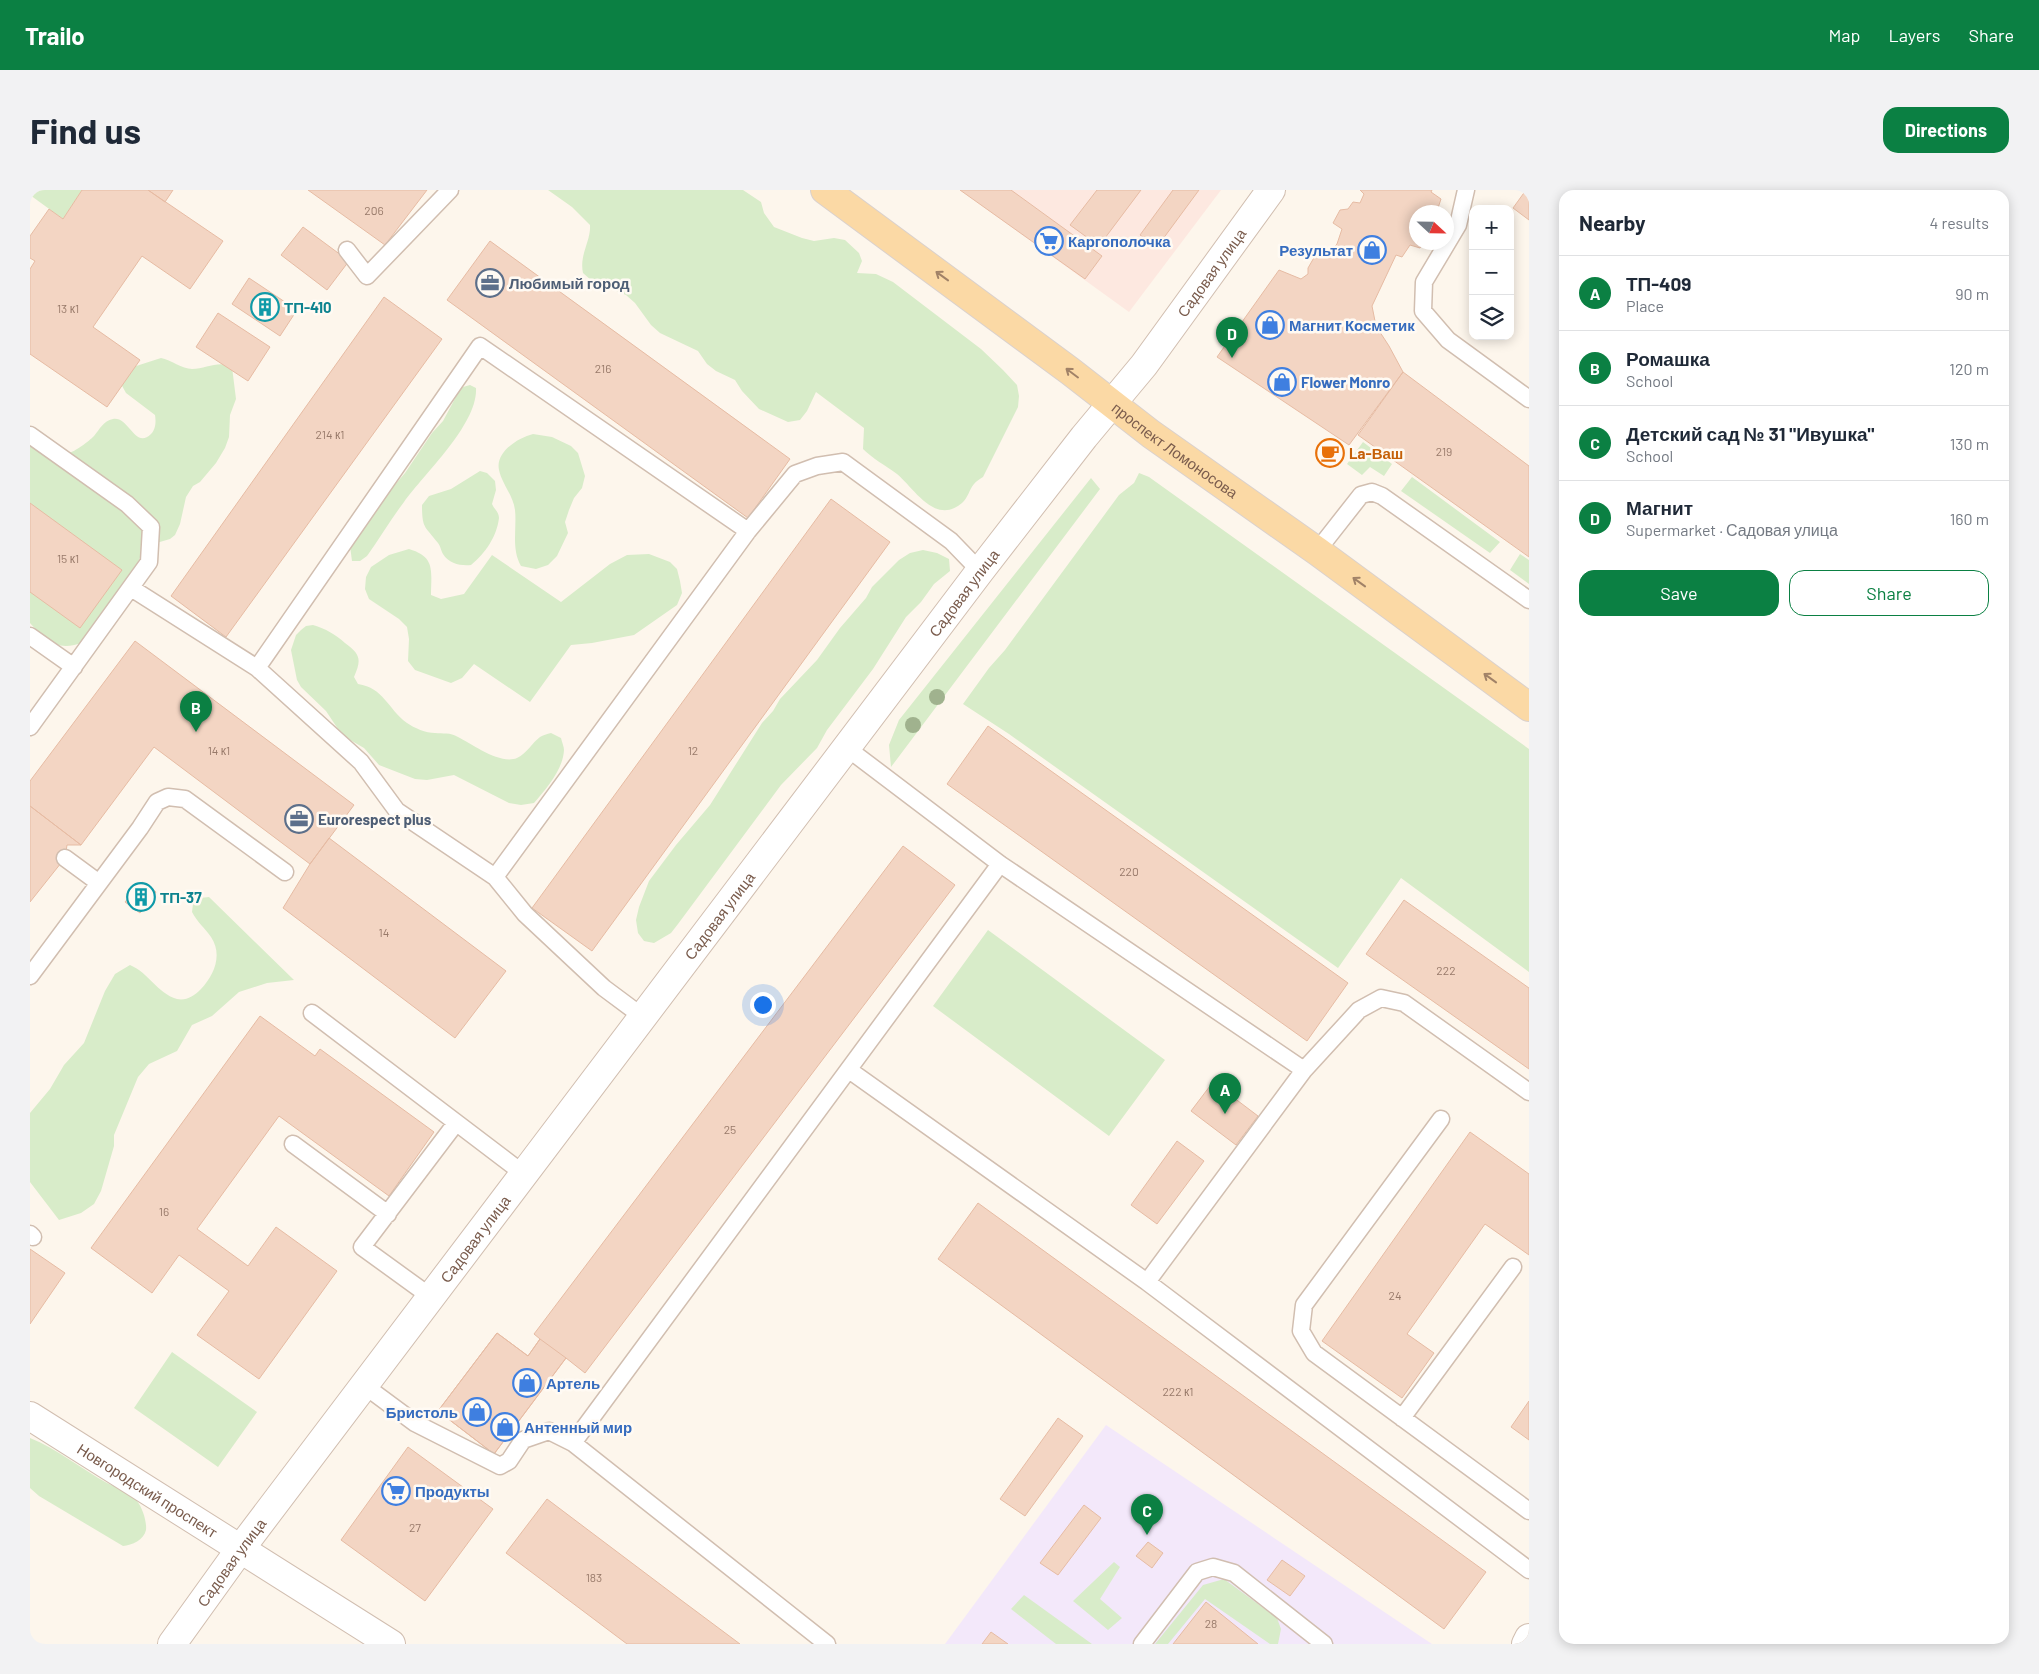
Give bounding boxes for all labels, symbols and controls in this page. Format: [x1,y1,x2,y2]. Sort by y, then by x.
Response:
text: Trailo [25,21,85,50]
text: Map [1828,24,1860,46]
text: Layers [1888,24,1941,46]
text: Share [1969,24,2014,46]
button: Directions [1883,107,2009,153]
text: Find us [30,109,141,151]
house number: 206 [364,203,384,217]
north arrow [1409,205,1454,250]
map controls [1469,205,1514,340]
button: + [1469,205,1514,250]
text: Nearby [1579,210,1645,235]
text: 4 results [1929,213,1989,232]
street label: Садовая улица [1173,224,1250,320]
supermarket icon: Каргополочка [1034,226,1064,256]
place label: Каргополочка [1068,232,1171,250]
shop icon: Результат [1357,235,1387,265]
place label: Результат [1279,241,1353,259]
button: − [1469,250,1514,295]
office icon: Любимый город [475,268,505,298]
one-way arrow [935,271,949,281]
text: ТП-409 [1626,272,1691,295]
place label: Любимый город [509,274,630,292]
text: A [1590,284,1600,303]
text: 90 m [1955,284,1989,303]
building icon: ТП-410 [250,292,280,322]
button: layers [1469,295,1514,340]
text: Place [1626,296,1664,315]
place label: ТП-410 [284,298,332,316]
house number: 13 к1 [57,301,79,315]
shop icon: Магнит Косметик [1255,310,1285,340]
place label: Магнит Косметик [1289,316,1415,334]
pin: D [1216,317,1248,358]
text: Ромашка [1626,347,1710,370]
text: B [1590,359,1600,378]
text: 120 m [1949,359,1989,378]
house number: 216 [595,361,611,375]
one-way arrow [1066,367,1079,378]
shop icon: Flower Monro [1267,367,1297,397]
text: School [1626,371,1673,390]
place label: Flower Monro [1301,373,1390,391]
street label: проспект Ломоносова [1109,398,1242,502]
text: Детский сад № 31 "Ивушка" [1626,422,1874,445]
house number: 214 к1 [316,427,344,441]
text: C [1590,434,1600,453]
text: 130 m [1950,434,1989,453]
cafe icon: La-Ваш [1315,438,1345,468]
place label: La-Ваш [1349,444,1403,462]
house number: 219 [1436,444,1452,458]
text: School [1626,446,1673,465]
text: Магнит [1626,496,1693,519]
text: D [1590,509,1600,528]
text: 160 m [1950,509,1989,528]
text: Supermarket · Садовая улица [1626,520,1838,539]
street label: Садовая улица [925,545,1003,640]
house number: 15 к1 [57,551,79,565]
button: Save [1579,570,1779,616]
button: Share [1789,570,1989,616]
one-way arrow [1352,577,1366,587]
one-way arrow [1484,673,1497,684]
pin: B [180,691,212,732]
house number: 14 к1 [208,743,230,757]
house number: 12 [688,743,698,757]
office icon: Eurorespect plus [284,804,314,834]
place label: Eurorespect plus [318,810,432,828]
house number: 220 [1119,864,1139,878]
street label: Садовая улица [680,868,759,963]
building icon: ТП-37 [126,882,156,912]
place label: ТП-37 [160,888,202,906]
house number: 14 [379,925,389,939]
house number: 222 [1436,963,1456,977]
your location [750,992,776,1018]
pin: A [1209,1073,1241,1114]
house number: 25 [724,1122,736,1136]
street label: Садовая улица [436,1191,514,1286]
house number: 16 [159,1204,169,1218]
house number: 24 [1388,1288,1402,1302]
shop icon: Артель [512,1368,542,1398]
place label: Артель [546,1374,600,1392]
house number: 222 к1 [1162,1384,1194,1398]
shop icon: Бристоль [462,1397,492,1427]
place label: Бристоль [386,1403,458,1421]
shop icon: Антенный мир [490,1412,520,1442]
place label: Антенный мир [524,1418,632,1436]
street label: Новгородский проспект [74,1439,221,1541]
supermarket icon: Продукты [381,1476,411,1506]
place label: Продукты [415,1482,490,1500]
pin: C [1131,1494,1163,1535]
street label: Садовая улица [193,1514,270,1610]
house number: 27 [409,1520,421,1534]
house number: 183 [586,1570,602,1584]
house number: 28 [1205,1616,1217,1630]

